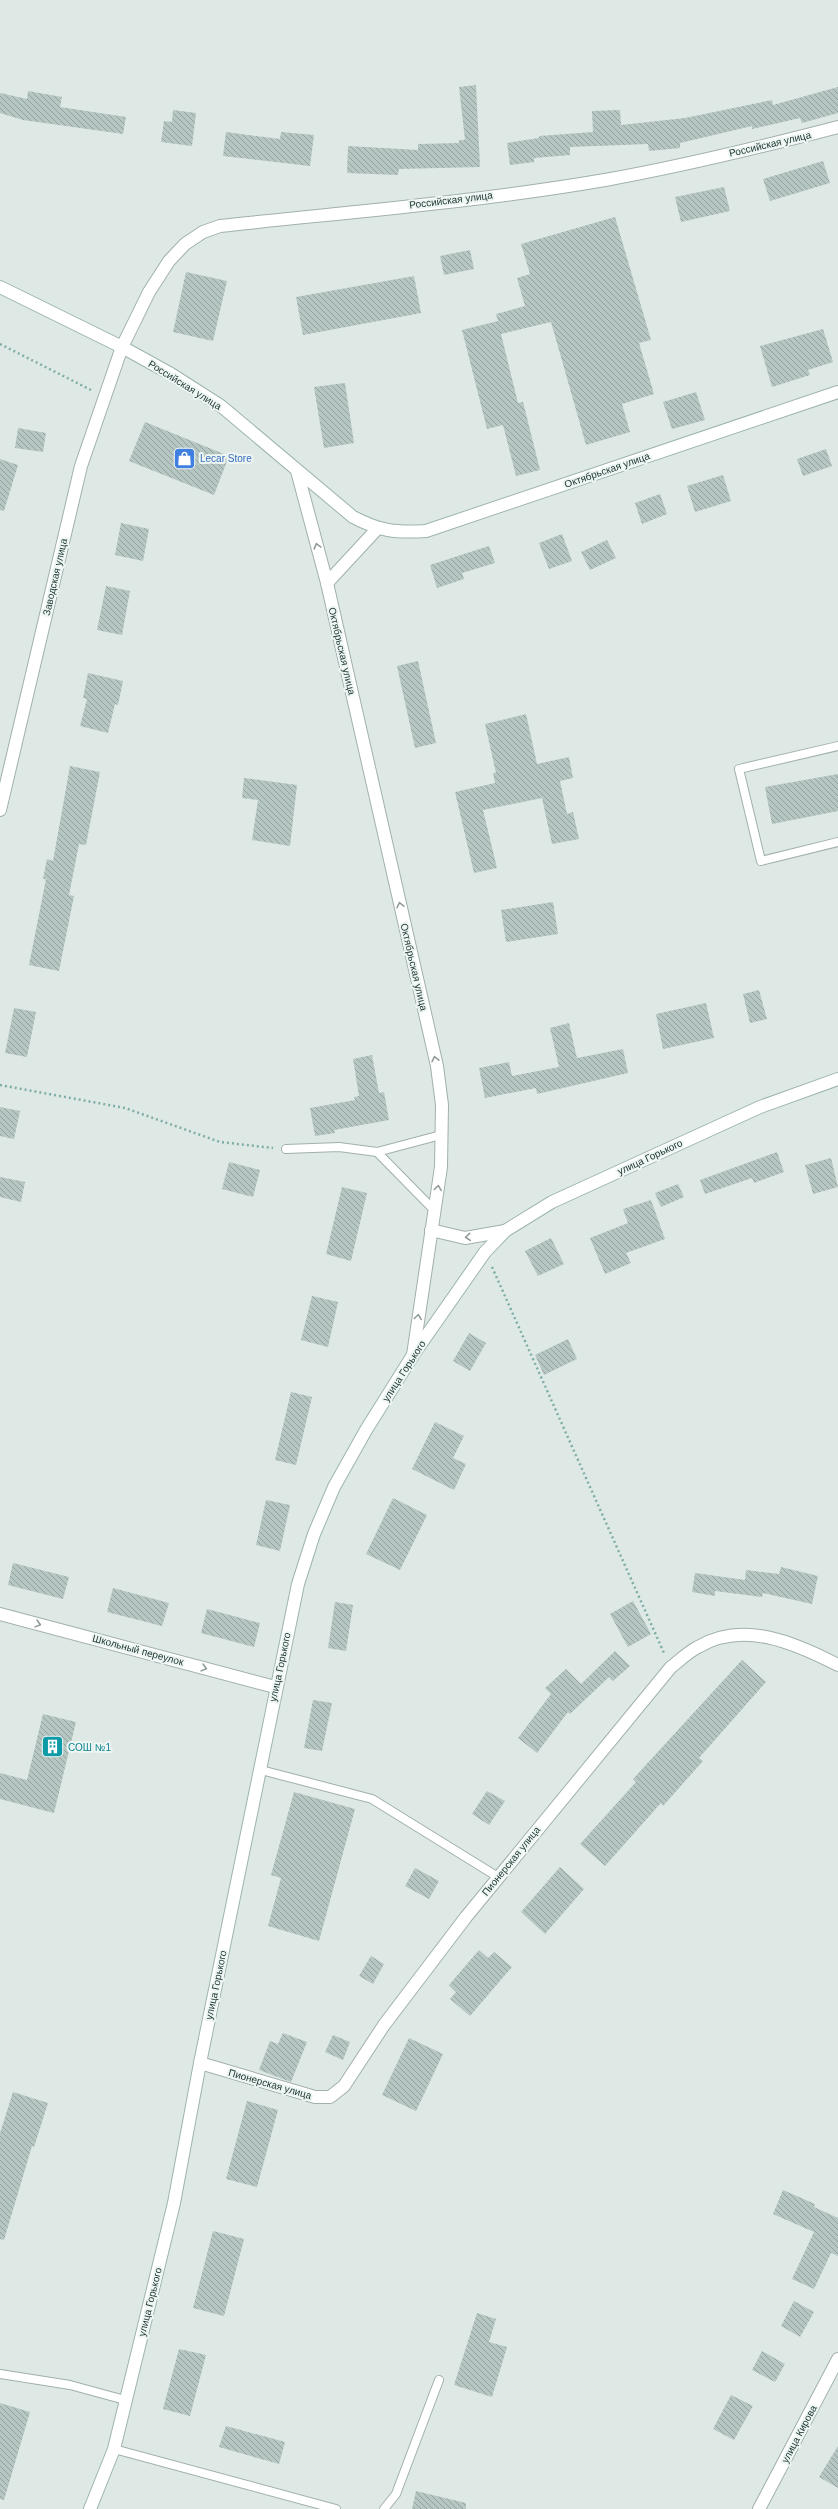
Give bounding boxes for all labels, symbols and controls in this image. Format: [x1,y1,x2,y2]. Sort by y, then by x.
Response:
street label: Российская улица [728,129,812,159]
street label: Российская улица [409,189,494,211]
street label: Российская улица [147,358,224,412]
shop icon: Lecar Store [172,445,198,471]
street label: Октябрьская улица [563,450,652,490]
place label: Lecar Store [200,453,252,464]
street label: Заводская улица [41,537,69,617]
one-way arrow [313,542,321,549]
street label: Октябрьская улица [327,606,358,696]
one-way arrow [397,902,405,908]
street label: Октябрьская улица [399,922,430,1012]
one-way arrow [432,1056,440,1062]
street label: улица Горького [616,1137,685,1177]
one-way arrow [433,1185,442,1191]
one-way arrow [465,1232,471,1241]
one-way arrow [413,1313,422,1320]
street label: улица Горького [380,1338,428,1404]
one-way arrow [34,1619,41,1628]
street label: улица Горького [267,1631,293,1703]
street label: Школьный переулок [91,1633,185,1668]
one-way arrow [200,1663,207,1672]
building icon: СОШ №1 [39,1734,65,1760]
place label: СОШ №1 [68,1742,111,1753]
street label: Пионерская улица [480,1824,543,1898]
street label: улица Горького [203,1949,229,2021]
street label: Пионерская улица [227,2067,313,2101]
street label: улица Горького [136,2266,164,2337]
street label: улица Кирова [779,2403,819,2465]

